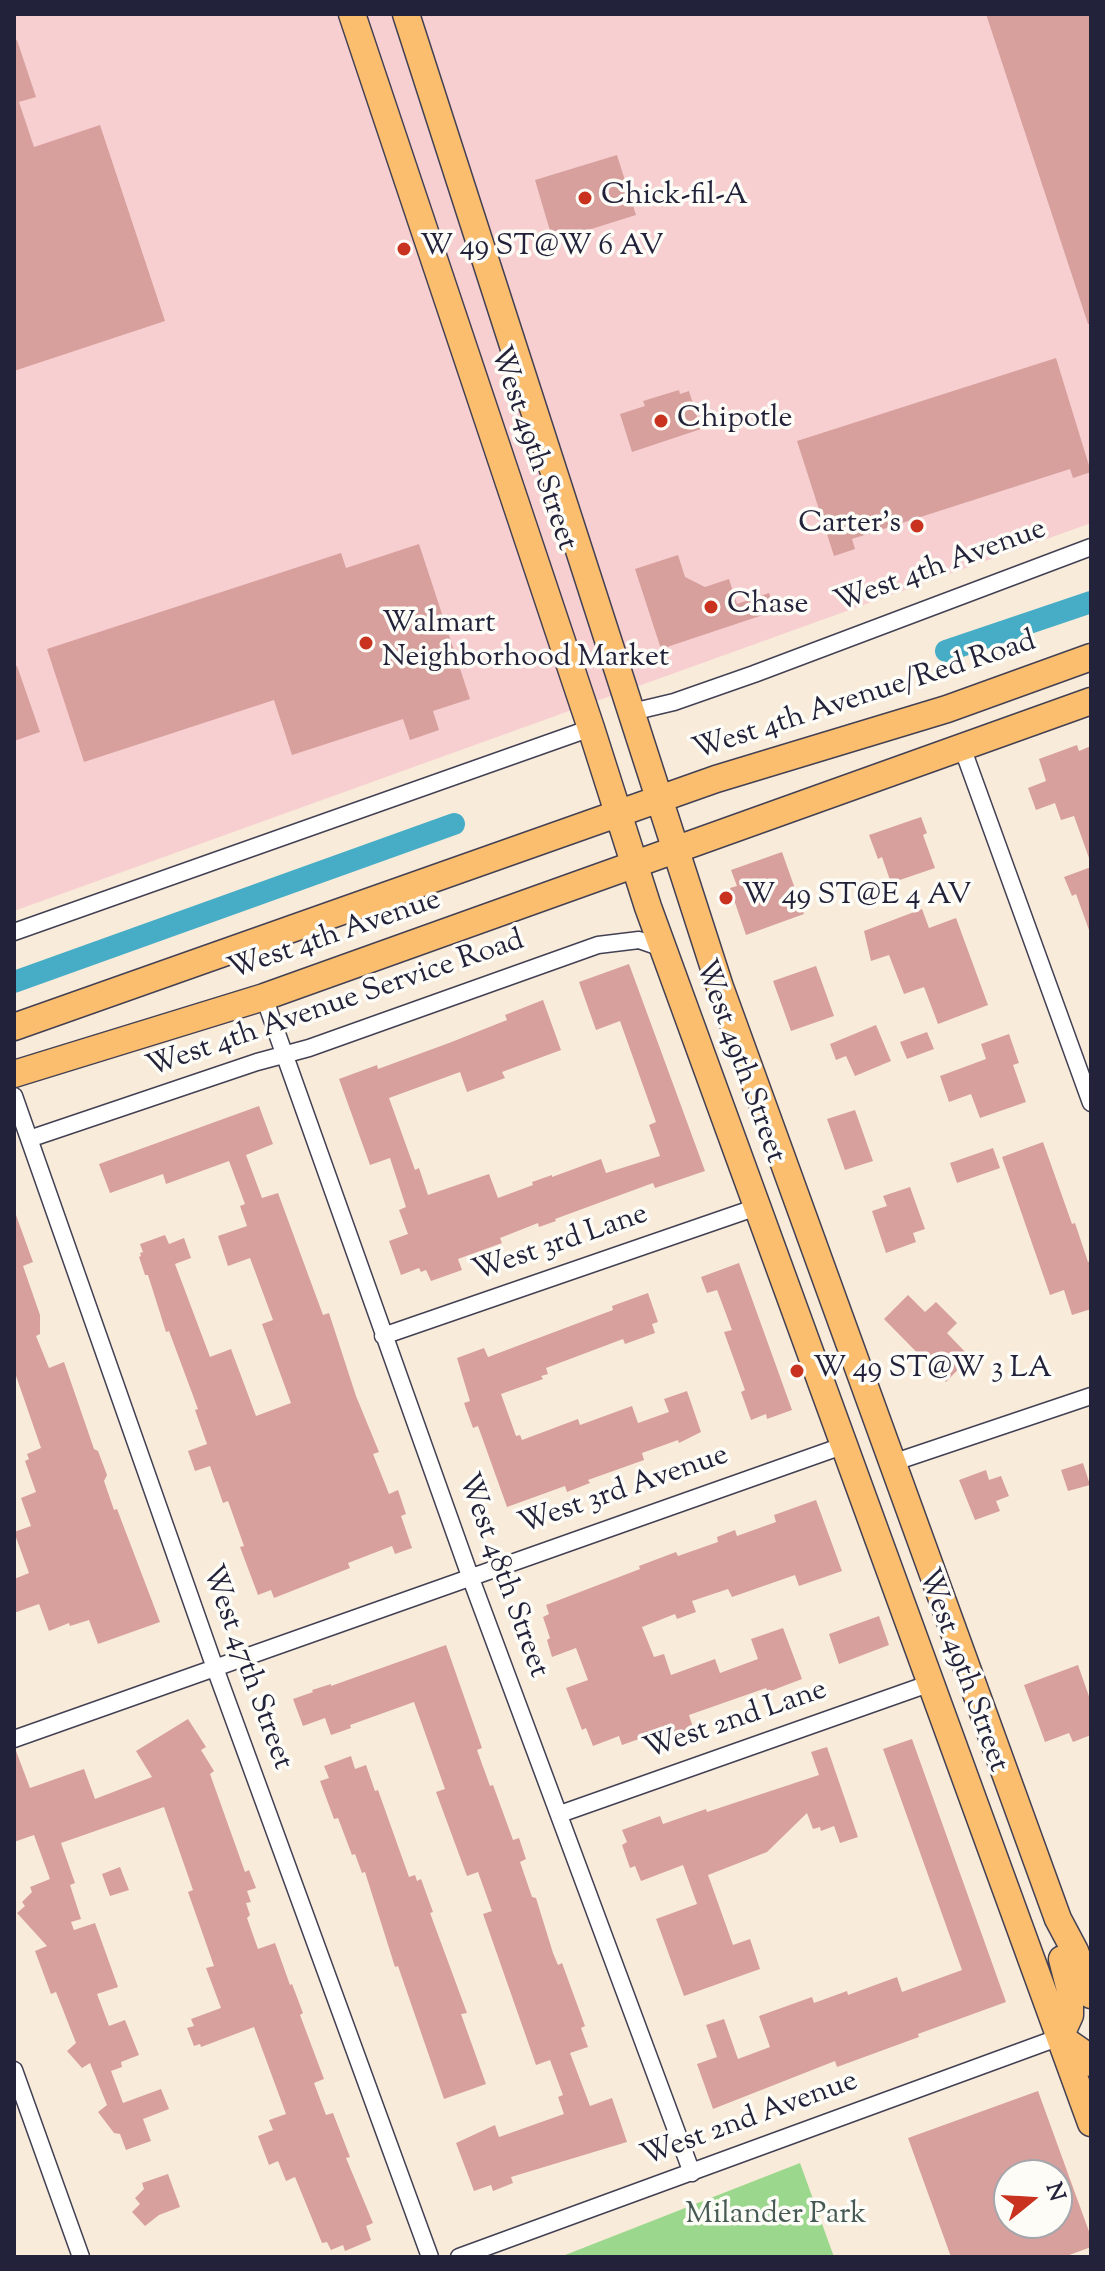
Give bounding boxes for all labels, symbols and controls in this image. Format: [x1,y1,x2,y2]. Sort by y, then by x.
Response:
place label: Chick-fil-A [601,180,748,216]
marker: Chick-fil-A [576,189,594,207]
place label: W 49 ST@W 6 AV [420,231,664,267]
marker: W 49 ST@W 6 AV [395,240,413,258]
street label: West 49th Street [479,342,583,556]
place label: Chipotle [677,403,792,439]
marker: Chipotle [652,412,670,430]
place label: Carter's [798,508,901,544]
street label: West 4th Avenue [830,513,1052,623]
marker: Carter's [908,517,926,535]
place label: Chase [727,589,808,625]
marker: Chase [702,598,720,616]
place label: Walmart Neighborhood Market [382,608,669,678]
street label: West 4th Avenue/Red Road [689,625,1041,771]
marker: Walmart Neighborhood Market [357,634,375,652]
place label: W 49 ST@E 4 AV [742,880,971,916]
street label: West 4th Avenue [224,884,446,990]
marker: W 49 ST@E 4 AV [717,889,735,907]
street label: West 4th Avenue Service Road [142,924,530,1088]
street label: West 49th Street [685,955,791,1169]
street label: West 3rd Lane [469,1198,653,1292]
place label: W 49 ST@W 3 LA [813,1353,1052,1389]
marker: W 49 ST@W 3 LA [788,1362,806,1380]
street label: West 3rd Avenue [514,1439,734,1545]
street label: West 48th Street [447,1469,555,1683]
street label: West 47th Street [191,1561,299,1775]
street label: West 49th Street [908,1564,1014,1778]
street label: West 2nd Lane [640,1674,832,1770]
street label: West 2nd Avenue [637,2065,863,2177]
north arrow [993,2159,1073,2239]
text: N [1036,2179,1072,2205]
park label: Milander Park [685,2199,867,2235]

